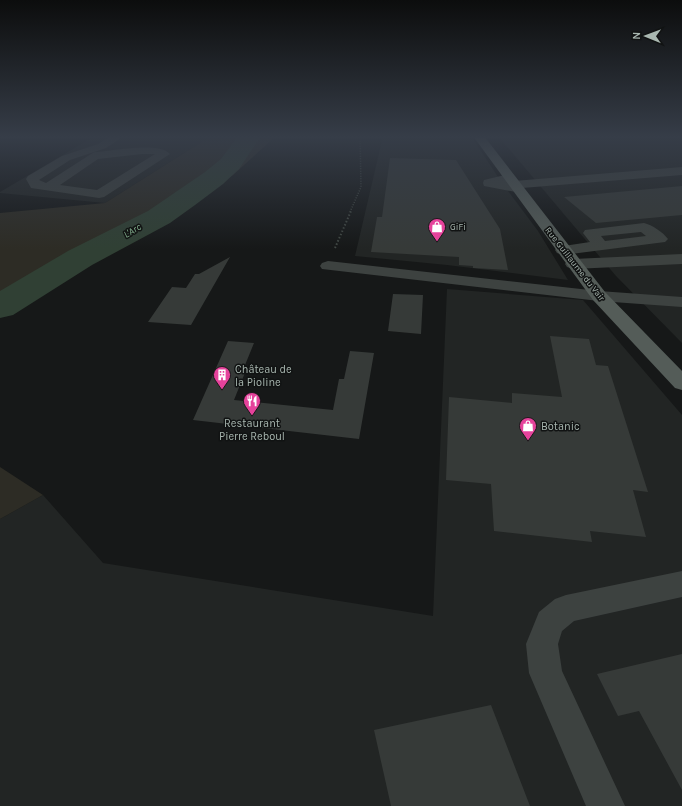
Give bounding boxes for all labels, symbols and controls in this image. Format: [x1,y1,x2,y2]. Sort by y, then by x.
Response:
north arrow [626,16,666,56]
text: N [630,32,643,40]
shop icon: GiFi [427,217,447,242]
water label: L'Arc [121,221,144,241]
place label: GiFi [450,222,466,232]
street label: Rue Guillaume du Vair [543,225,607,303]
place label: Château de la Pioline [235,363,292,389]
building icon: Château de la Pioline [212,365,232,390]
restaurant icon: Restaurant Pierre Reboul [242,391,262,416]
shop icon: Botanic [518,416,538,441]
place label: Restaurant Pierre Reboul [219,417,285,443]
place label: Botanic [541,420,580,433]

